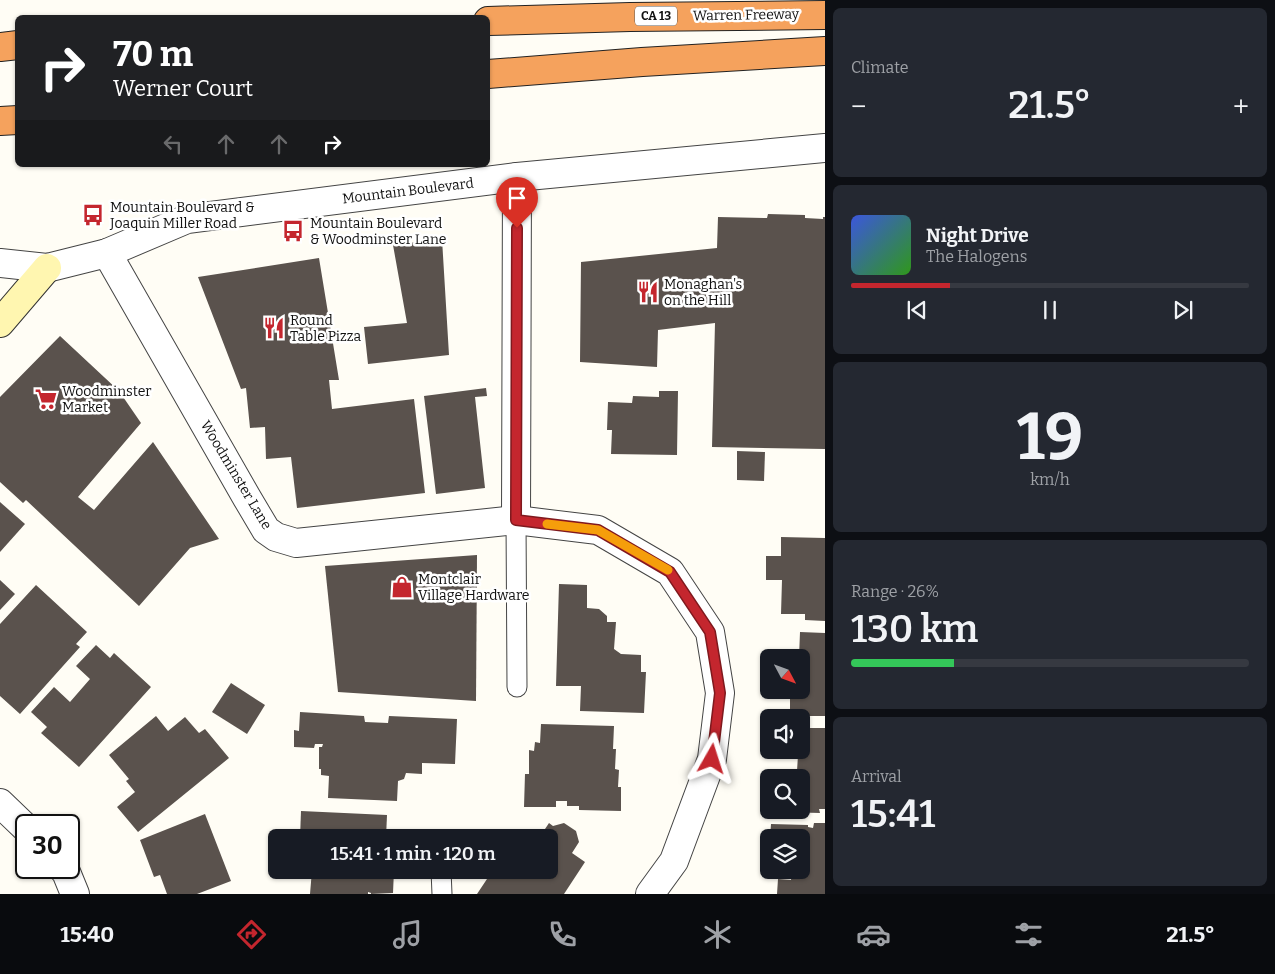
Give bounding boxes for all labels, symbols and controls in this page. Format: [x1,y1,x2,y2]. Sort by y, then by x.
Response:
street label: Warren Freeway [693,6,800,24]
road number: CA 13 [635,7,677,26]
text: 70 m [113,33,193,75]
icon: right [30,35,95,100]
text: Climate [851,58,909,77]
text: Werner Court [113,75,253,102]
text: 21.5° [1008,82,1091,128]
text: − [851,90,866,123]
text: + [1233,90,1249,123]
icon: left [159,130,187,158]
icon: ahead [212,130,240,158]
icon: ahead [265,130,293,158]
icon: right [318,130,346,158]
street label: Mountain Boulevard [341,175,475,207]
pin [496,177,538,228]
icon: arrive [503,184,531,212]
place label: Mountain Boulevard & Joaquin Miller Road [109,199,255,232]
bus stop icon: Mountain Boulevard & Joaquin Miller Road [80,202,106,228]
place label: Mountain Boulevard & Woodminster Lane [310,215,447,248]
bus stop icon: Mountain Boulevard & Woodminster Lane [280,218,306,244]
text: Night Drive [926,224,1029,247]
text: The Halogens [926,247,1027,266]
place label: Monaghan's on the Hill [664,276,742,309]
restaurant icon: Monaghan's on the Hill [635,279,661,305]
icon: previous [903,296,931,324]
icon: pause [1036,296,1064,324]
icon: next [1169,296,1197,324]
place label: Round Table Pizza [290,312,361,345]
restaurant icon: Round Table Pizza [261,315,287,341]
place label: Woodminster Market [62,383,152,416]
supermarket icon: Woodminster Market [33,386,59,412]
text: 19 [1017,398,1083,476]
street label: Woodminster Lane [197,417,275,533]
text: km/h [1030,470,1070,489]
place label: Montclair Village Hardware [418,571,529,604]
shop icon: Montclair Village Hardware [389,574,415,600]
text: Range · 26% [851,582,939,601]
text: 130 km [851,606,978,652]
north arrow [760,649,810,699]
map controls [760,649,810,879]
button: sound [760,709,810,759]
position arrow [685,732,737,784]
text: Arrival [851,767,902,786]
button: search [760,769,810,819]
text: 15:41 [851,791,935,837]
speed limit sign: 30 [15,814,80,879]
button: layers [760,829,810,879]
text: 15:41 · 1 min · 120 m [330,842,496,865]
icon: directions [234,917,269,952]
icon: music [390,917,425,952]
icon: phone [545,917,580,952]
icon: climate [700,917,735,952]
icon: car [856,917,891,952]
icon: filters [1011,917,1046,952]
text: 15:40 [60,921,114,948]
text: 21.5° [1166,921,1215,948]

